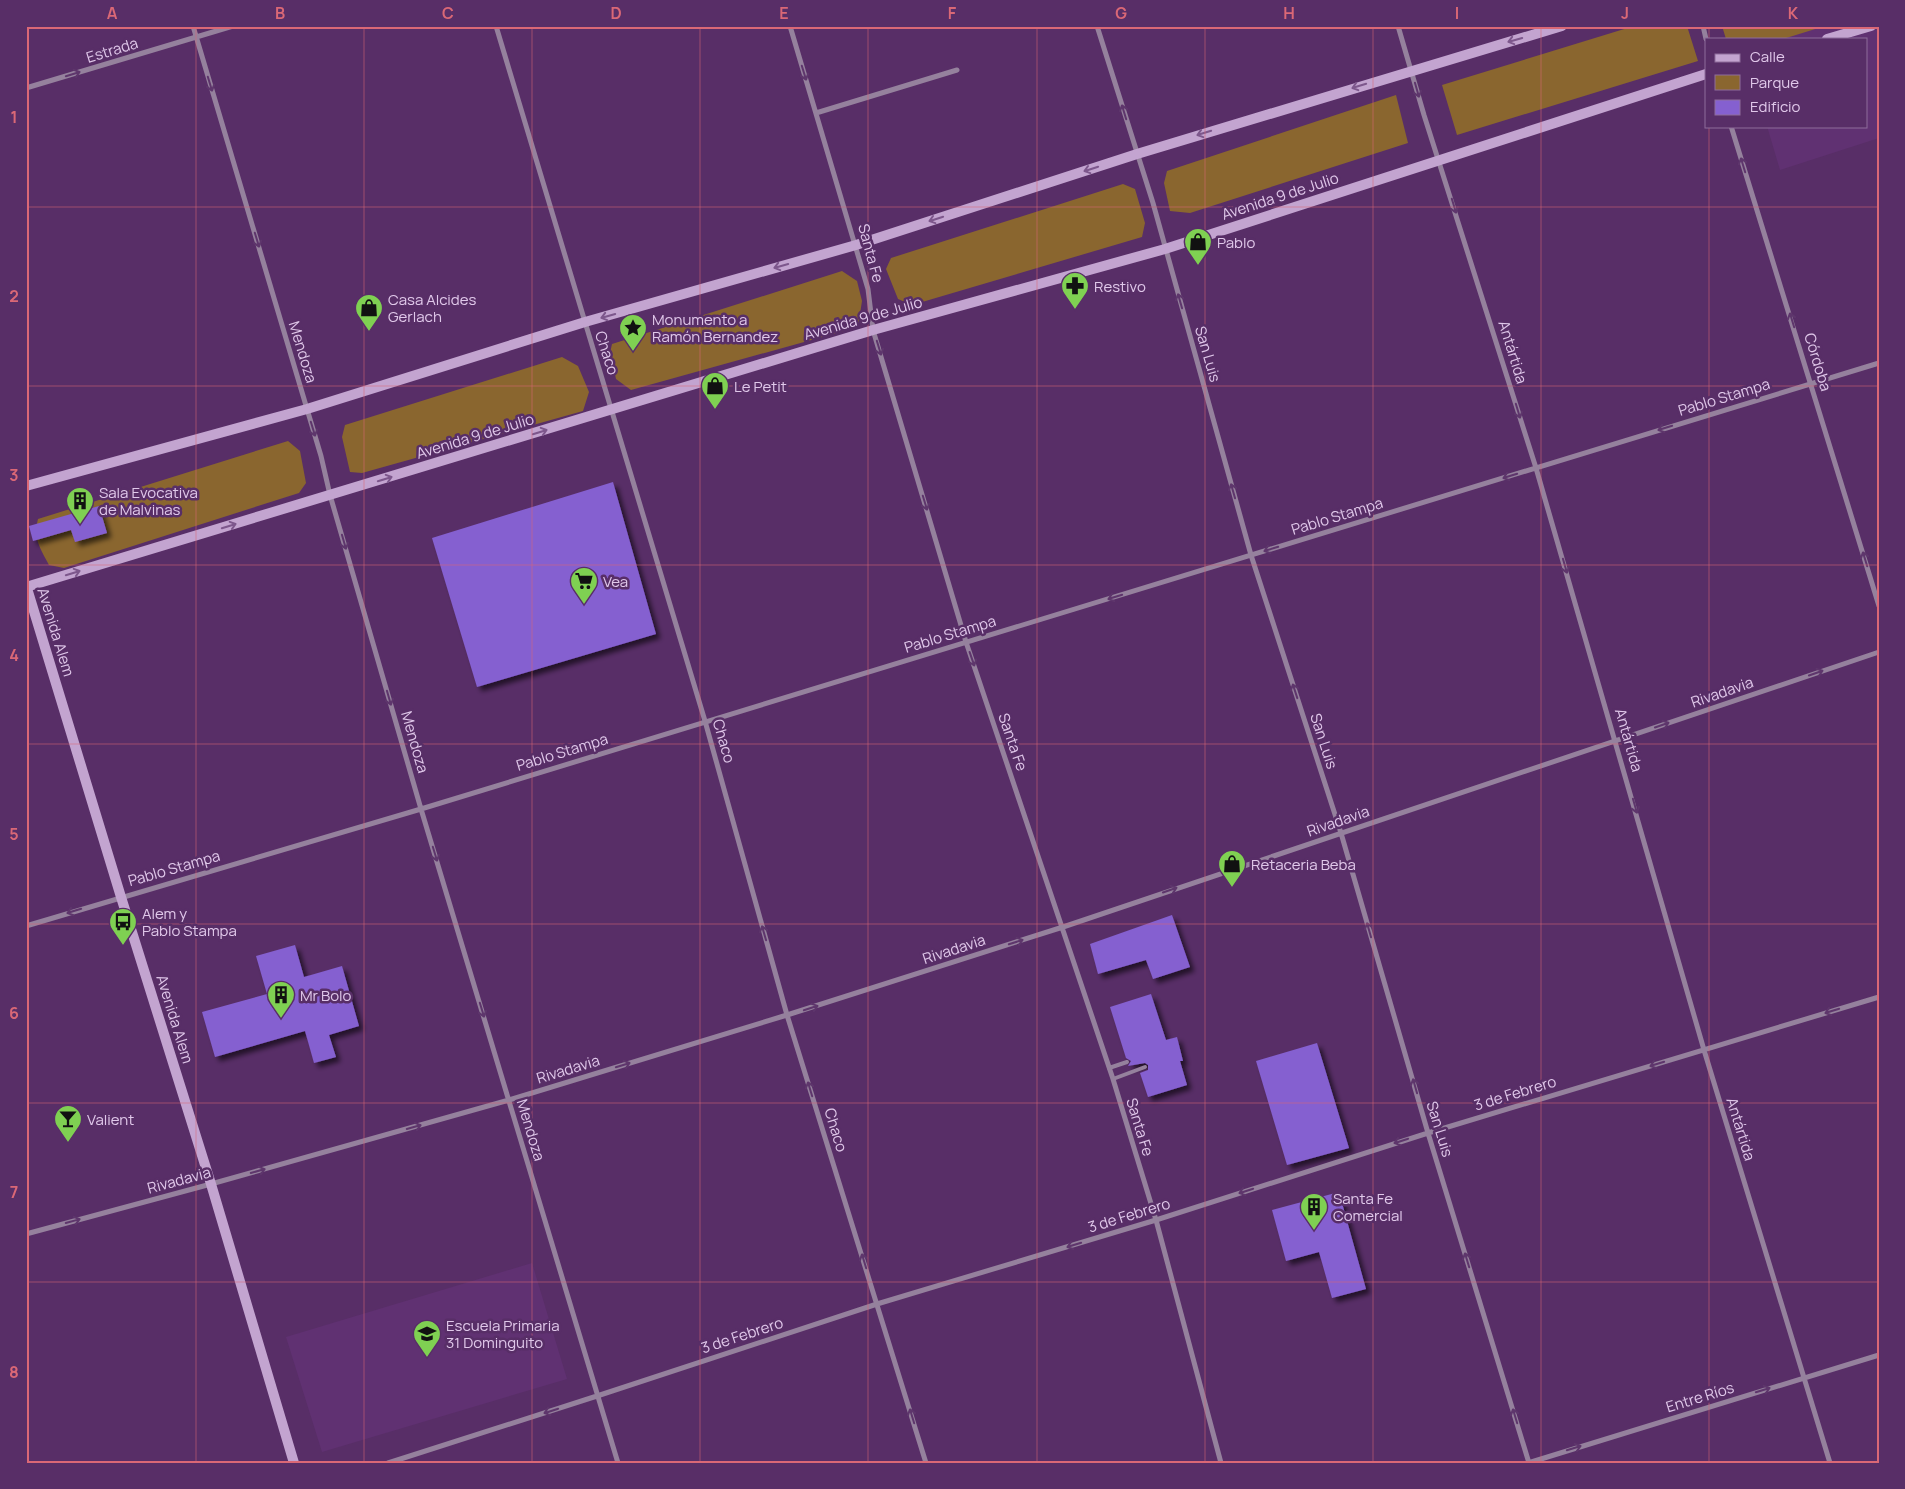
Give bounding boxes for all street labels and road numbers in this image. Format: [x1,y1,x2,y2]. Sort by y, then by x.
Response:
street label: Estrada [84,32,140,68]
street label: Avenida 9 de Julio [1219,167,1341,225]
street label: Santa Fe [853,221,889,285]
street label: Avenida 9 de Julio [801,291,925,345]
street label: Antártida [1493,318,1533,386]
street label: Mendoza [284,319,322,385]
street label: San Luis [1190,323,1226,385]
street label: Chaco [590,328,624,378]
street label: Córdoba [1799,330,1837,394]
street label: Pablo Stampa [1676,373,1772,421]
street label: Avenida 9 de Julio [414,408,537,464]
street label: Pablo Stampa [1289,492,1385,540]
street label: Avenida Alem [33,585,79,679]
street label: Pablo Stampa [902,610,998,658]
street label: Rivadavia [1688,672,1756,712]
street label: Antártida [1610,706,1648,774]
street label: Mendoza [396,709,434,775]
street label: Santa Fe [993,710,1033,774]
street label: San Luis [1305,710,1343,772]
street label: Chaco [708,717,740,766]
street label: Pablo Stampa [514,728,610,776]
street label: Rivadavia [1304,801,1372,841]
street label: Pablo Stampa [126,845,222,891]
street label: Rivadavia [920,929,988,969]
street label: Avenida Alem [152,972,198,1066]
street label: Rivadavia [534,1049,602,1089]
street label: 3 de Febrero [1471,1070,1559,1115]
street label: Santa Fe [1121,1095,1159,1159]
street label: Antártida [1721,1095,1761,1163]
street label: Mendoza [512,1097,550,1163]
street label: San Luis [1422,1098,1458,1160]
street label: Chaco [819,1105,853,1155]
street label: Rivadavia [145,1161,213,1199]
street label: 3 de Febrero [1085,1192,1173,1237]
street label: 3 de Febrero [698,1312,786,1358]
street label: Entre Ríos [1663,1377,1737,1417]

